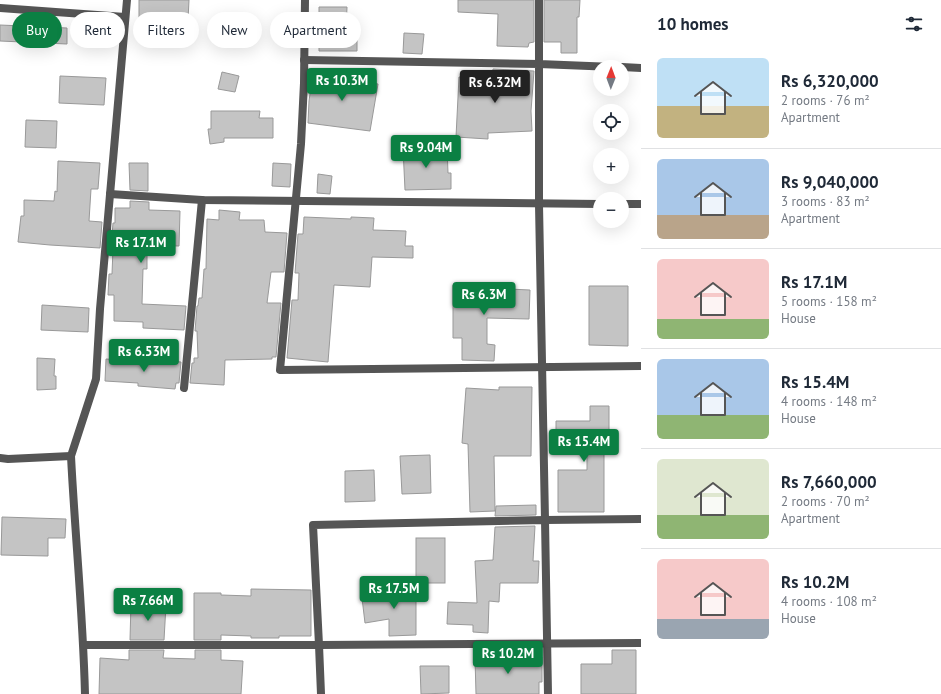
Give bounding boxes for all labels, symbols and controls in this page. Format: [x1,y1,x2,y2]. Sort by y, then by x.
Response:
chip: Buy [12,12,62,48]
chip: Rent [70,12,125,48]
chip: Filters [133,12,199,48]
chip: New [207,12,262,48]
chip: Apartment [270,12,361,48]
text: 10 homes [657,13,728,35]
icon: filters [903,13,925,35]
north arrow [593,60,629,96]
map controls [593,60,629,228]
pin: Rs 10.3M [301,68,383,102]
pin: Rs 6.32M [454,70,536,104]
text: Rs 6,320,000 [781,70,879,92]
text: Rs 10.3M [316,72,368,89]
text: Rs 6.32M [469,74,521,91]
icon: home [689,74,737,122]
text: 2 rooms · 76 m² [781,92,870,109]
button: locate [593,104,629,140]
text: Apartment [781,109,840,126]
pin: Rs 9.04M [385,135,467,169]
text: Rs 9.04M [400,139,452,156]
button: + [593,148,629,184]
text: Rs 9,040,000 [781,171,879,193]
icon: home [689,175,737,223]
button: − [593,192,629,228]
text: 3 rooms · 83 m² [781,193,870,210]
text: Apartment [781,210,840,227]
pin: Rs 17.1M [100,230,182,264]
text: Rs 17.1M [116,234,166,251]
text: Rs 17.1M [781,271,847,293]
icon: home [689,275,737,323]
pin: Rs 6.3M [447,282,521,316]
text: Rs 6.3M [462,286,506,303]
text: 5 rooms · 158 m² [781,293,877,310]
text: House [781,310,816,327]
pin: Rs 6.53M [103,339,185,373]
text: Rs 6.53M [118,343,170,360]
text: Rs 15.4M [781,371,849,393]
icon: home [689,375,737,423]
text: 4 rooms · 148 m² [781,393,877,410]
text: House [781,410,816,427]
pin: Rs 15.4M [543,429,625,463]
text: Rs 15.4M [558,433,610,450]
text: Rs 7,660,000 [781,471,877,493]
icon: home [689,475,737,523]
text: 2 rooms · 70 m² [781,493,870,510]
text: Apartment [781,510,840,527]
text: Rs 10.2M [781,571,849,593]
icon: home [689,575,737,623]
pin: Rs 17.5M [353,576,435,610]
text: Rs 17.5M [369,580,419,597]
pin: Rs 7.66M [107,588,189,622]
text: Rs 7.66M [123,592,173,609]
text: 4 rooms · 108 m² [781,593,877,610]
text: House [781,610,816,627]
pin: Rs 10.2M [467,641,549,675]
text: Rs 10.2M [482,645,534,662]

